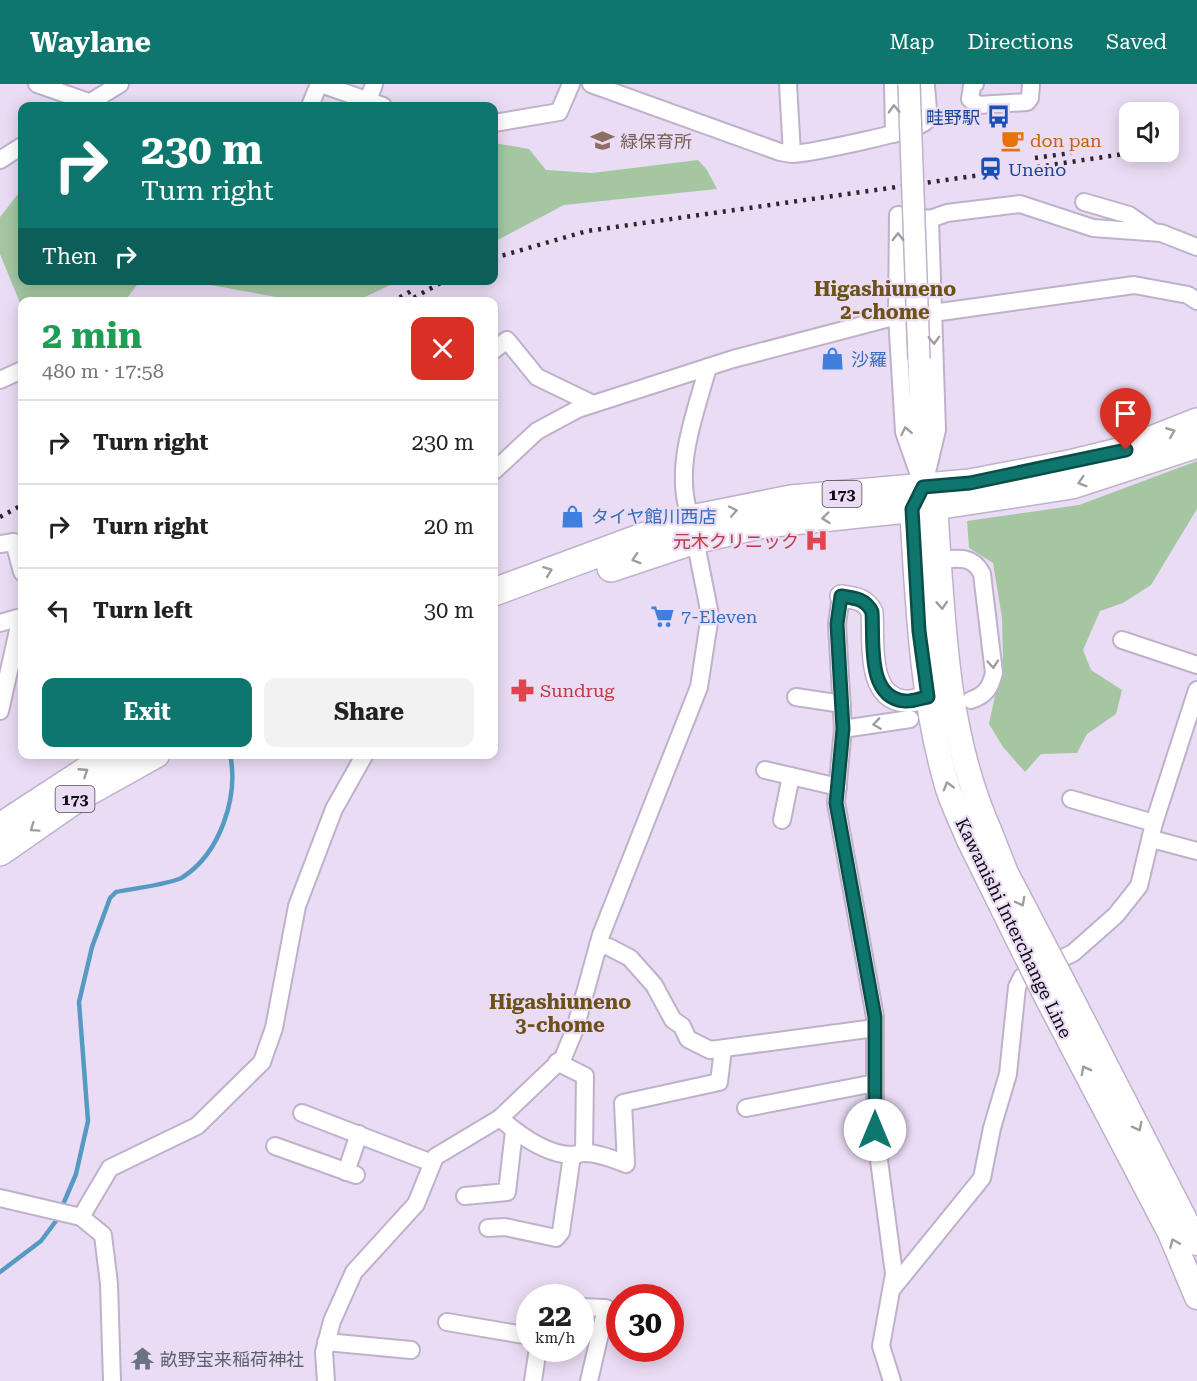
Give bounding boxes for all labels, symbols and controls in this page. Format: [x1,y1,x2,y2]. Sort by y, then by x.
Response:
text: Waylane [30,26,151,59]
text: Map [890,30,934,54]
text: Directions [967,30,1073,54]
text: Saved [1106,30,1167,54]
map controls [1119,102,1179,162]
button: sound [1119,102,1179,162]
one-way arrow [887,104,900,113]
bus stop icon: 畦野駅 [985,104,1011,130]
place label: 畦野駅 [926,107,980,128]
text: 230 m [141,125,263,174]
icon: right [42,126,120,204]
cafe icon: don pan [999,127,1025,153]
school or university icon: 緑保育所 [589,128,615,154]
place label: don pan [1030,130,1102,151]
place label: 緑保育所 [620,131,692,152]
station icon: Uneno [977,156,1003,182]
place label: Uneno [1008,159,1066,180]
text: Turn right [141,175,274,207]
one-way arrow [892,232,904,241]
icon: right [109,240,142,273]
text: Then [42,244,97,269]
district label: Higashiuneno 2-chome [814,277,956,324]
text: 2 min [42,315,142,357]
button: close [411,317,474,380]
one-way arrow [928,336,941,345]
shop icon: 沙羅 [820,346,846,372]
place label: 沙羅 [851,349,887,370]
text: 480 m · 17:58 [42,359,164,383]
pin [1100,388,1151,450]
icon: arrive [1109,397,1142,430]
icon: right [42,426,75,459]
one-way arrow [900,427,913,437]
one-way arrow [1165,427,1176,439]
text: Turn right [93,430,208,455]
text: 230 m [411,430,474,455]
one-way arrow [1077,475,1087,487]
road number: 173 [822,481,862,507]
shop icon: タイヤ館川西店 [560,503,586,529]
one-way arrow [728,505,738,518]
place label: タイヤ館川西店 [591,506,716,527]
icon: right [42,510,75,543]
one-way arrow [822,511,831,524]
text: Turn right [93,514,208,539]
text: 20 m [424,514,474,539]
hospital icon: 元木クリニック [804,528,830,554]
place label: 元木クリニック [673,531,799,552]
one-way arrow [631,552,642,564]
one-way arrow [542,566,553,578]
icon: left [42,594,75,627]
text: Turn left [93,598,193,623]
text: 30 m [424,598,474,623]
one-way arrow [935,601,948,610]
supermarket icon: 7-Eleven [650,603,676,629]
place label: 7-Eleven [681,606,758,627]
one-way arrow [986,660,999,669]
pharmacy icon: Sundrug [509,677,535,703]
button: Exit [42,678,252,747]
button: Share [264,678,474,747]
place label: Sundrug [540,680,615,701]
one-way arrow [872,717,881,729]
one-way arrow [77,768,88,779]
one-way arrow [943,781,955,792]
road number: 173 [56,786,94,812]
street label: Kawanishi Interchange Line [951,815,1077,1042]
one-way arrow [30,821,41,832]
one-way arrow [1014,896,1026,907]
district label: Higashiuneno 3-chome [489,990,631,1037]
one-way arrow [1081,1066,1092,1076]
position arrow [843,1098,907,1162]
one-way arrow [1131,1121,1142,1132]
one-way arrow [1169,1239,1181,1250]
speed limit sign: 30 [606,1284,684,1362]
text: 22 [538,1298,572,1333]
text: km/h [535,1329,575,1347]
temple icon: 畝野宝来稲荷神社 [129,1346,155,1372]
place label: 畝野宝来稲荷神社 [160,1349,304,1370]

